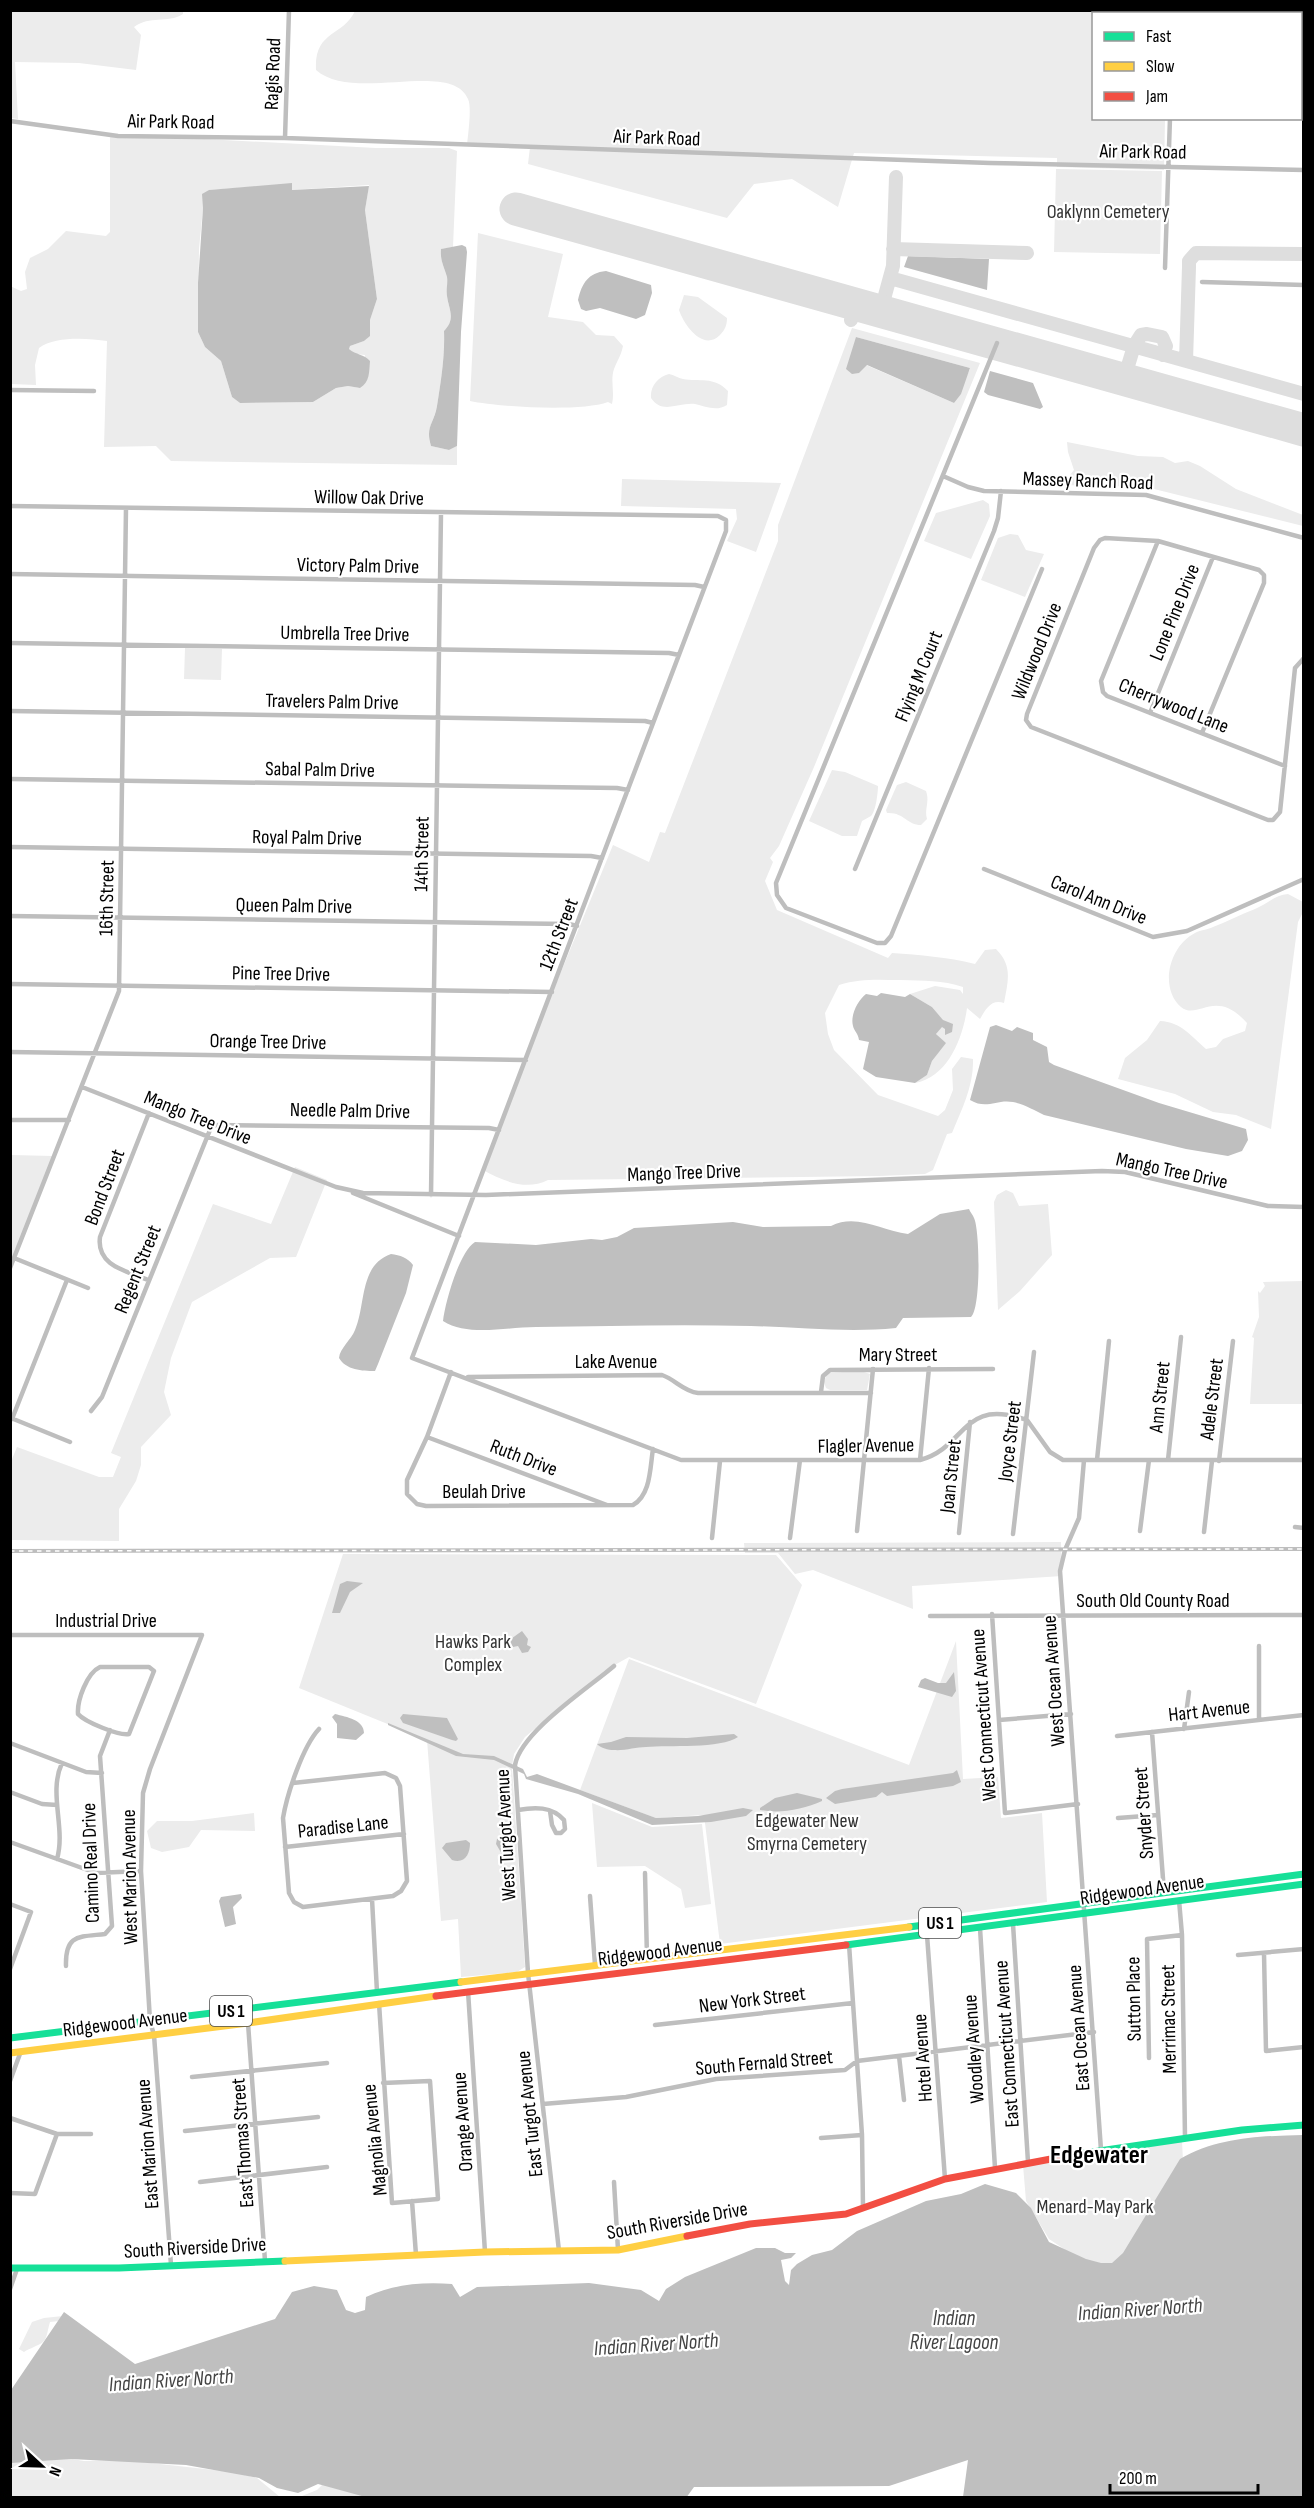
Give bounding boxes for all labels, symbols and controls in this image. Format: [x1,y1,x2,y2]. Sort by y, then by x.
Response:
legend [1092,12,1302,120]
text: Fast [1146,26,1172,47]
street label: Ragis Road [260,38,286,110]
text: Slow [1146,56,1175,77]
text: Jam [1145,86,1168,107]
street label: Air Park Road [126,109,215,135]
street label: Air Park Road [612,124,701,152]
street label: Air Park Road [1098,139,1187,165]
park label: Oaklynn Cemetery [1047,200,1170,224]
street label: Massey Ranch Road [1022,467,1154,495]
street label: Willow Oak Drive [314,485,424,511]
street label: Victory Palm Drive [297,553,419,579]
street label: Lone Pine Drive [1145,561,1205,664]
street label: Wildwood Drive [1007,599,1067,704]
street label: Umbrella Tree Drive [280,621,410,647]
street label: Flying M Court [890,627,948,725]
street label: Cherrywood Lane [1115,673,1232,739]
street label: Travelers Palm Drive [265,689,399,715]
street label: Sabal Palm Drive [265,757,375,783]
street label: 14th Street [409,816,435,892]
street label: Royal Palm Drive [252,825,362,851]
street label: 16th Street [94,860,120,936]
street label: Carol Ann Drive [1047,870,1150,930]
street label: Queen Palm Drive [235,893,352,919]
street label: 12th Street [534,895,584,974]
street label: Pine Tree Drive [232,961,330,987]
street label: Orange Tree Drive [209,1029,327,1055]
street label: Mango Tree Drive [140,1085,255,1150]
street label: Needle Palm Drive [290,1098,410,1124]
street label: Bond Street [79,1146,130,1229]
street label: Mango Tree Drive [1114,1147,1230,1195]
street label: Mango Tree Drive [627,1159,741,1187]
street label: Regent Street [109,1222,167,1317]
street label: Mary Street [859,1343,937,1367]
street label: Lake Avenue [575,1350,657,1374]
street label: Adele Street [1195,1357,1229,1442]
street label: Ann Street [1144,1360,1176,1435]
street label: Joyce Street [993,1399,1027,1484]
street label: Flagler Avenue [818,1433,915,1459]
street label: Ruth Drive [486,1434,561,1482]
street label: Joan Street [935,1438,967,1515]
street label: Beulah Drive [442,1480,526,1504]
street label: South Old County Road [1076,1589,1230,1613]
street label: Industrial Drive [55,1609,157,1633]
street label: West Ocean Avenue [1037,1615,1071,1747]
street label: West Connecticut Avenue [966,1628,1002,1802]
park label: Hawks Park Complex [435,1630,511,1677]
street label: Hart Avenue [1167,1695,1251,1727]
street label: Snyder Street [1129,1766,1159,1860]
street label: West Turgot Avenue [491,1769,521,1901]
street label: Camino Real Drive [77,1802,105,1923]
street label: West Marion Avenue [117,1809,143,1945]
park label: Edgewater New Smyrna Cemetery [747,1809,867,1856]
street label: Paradise Lane [297,1810,390,1844]
street label: Ridgewood Avenue [1078,1869,1206,1911]
road number: US 1 [919,1908,961,1938]
street label: Ridgewood Avenue [596,1932,724,1972]
street label: Sutton Place [1121,1956,1147,2042]
street label: East Connecticut Avenue [989,1960,1025,2128]
street label: East Ocean Avenue [1063,1964,1095,2092]
street label: Merrimac Street [1156,1964,1182,2074]
street label: New York Street [698,1982,807,2018]
street label: Woodley Avenue [958,1994,990,2104]
road number: US 1 [210,1996,252,2026]
street label: Ridgewood Avenue [61,2003,189,2043]
street label: Hotel Avenue [908,2013,938,2103]
street label: South Fernald Street [694,2045,834,2081]
street label: East Turgot Avenue [511,2050,549,2178]
street label: Orange Avenue [448,2071,478,2172]
street label: East Thomas Street [226,2077,260,2209]
street label: East Marion Avenue [131,2078,165,2210]
street label: Magnolia Avenue [357,2083,393,2197]
district label: Edgewater [1050,2140,1148,2171]
park label: Menard-May Park [1037,2195,1154,2219]
street label: South Riverside Drive [605,2197,749,2245]
street label: South Riverside Drive [123,2232,267,2264]
water label: Indian River North [1077,2293,1203,2326]
water label: Indian River Lagoon [910,2306,999,2355]
water label: Indian River North [593,2328,719,2361]
water label: Indian River North [108,2364,234,2397]
north arrow [12,2436,72,2496]
scale bar [1110,2457,1258,2495]
text: N [44,2464,65,2479]
text: 200 m [1119,2468,1157,2489]

